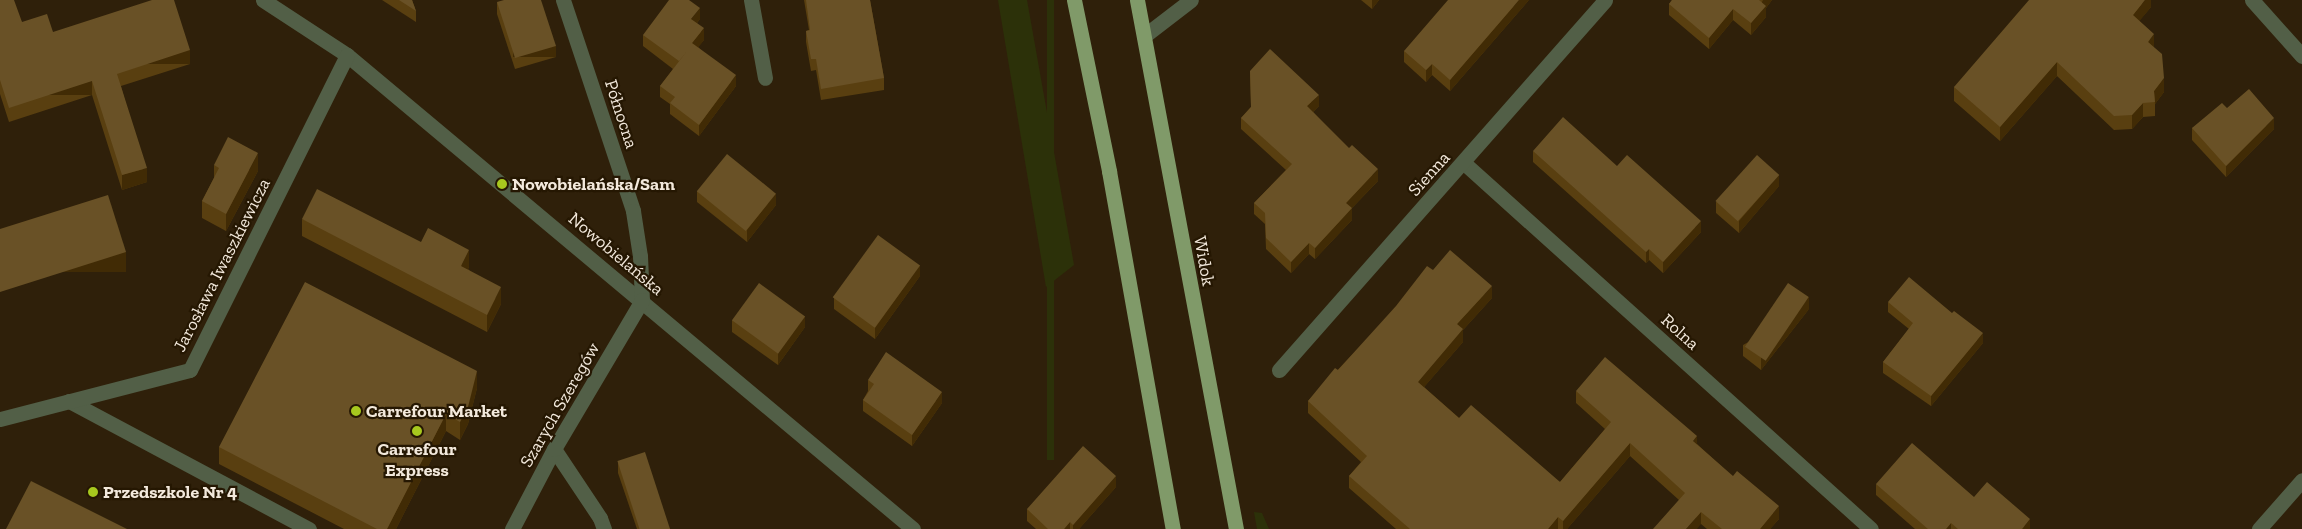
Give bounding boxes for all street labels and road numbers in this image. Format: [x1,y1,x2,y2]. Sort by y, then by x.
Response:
street label: Północna [600,77,642,151]
street label: Sienna [1403,147,1455,201]
street label: Jarosława Iwaszkiewicza [169,175,275,355]
street label: Nowobielańska [564,208,668,300]
street label: Widok [1189,234,1219,288]
street label: Rolna [1656,309,1704,355]
street label: Szarych Szeregów [516,339,604,471]

